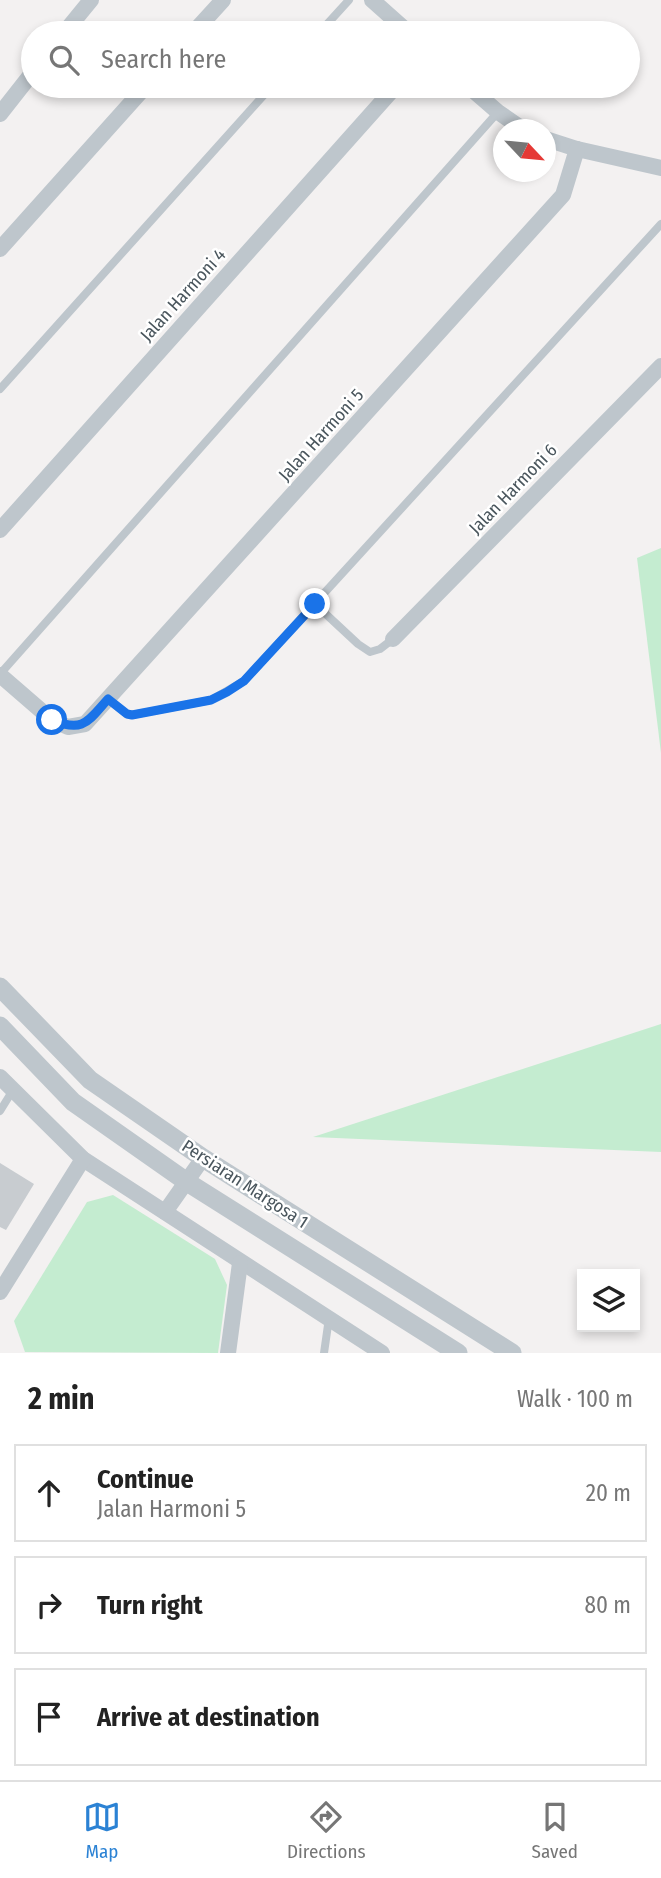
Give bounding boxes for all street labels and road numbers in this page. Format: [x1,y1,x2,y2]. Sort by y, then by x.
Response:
street label: Jalan Harmoni 4 [136,244,231,346]
street label: Jalan Harmoni 5 [274,384,368,486]
street label: Jalan Harmoni 6 [464,439,562,539]
street label: Persiaran Margosa 1 [178,1135,312,1233]

